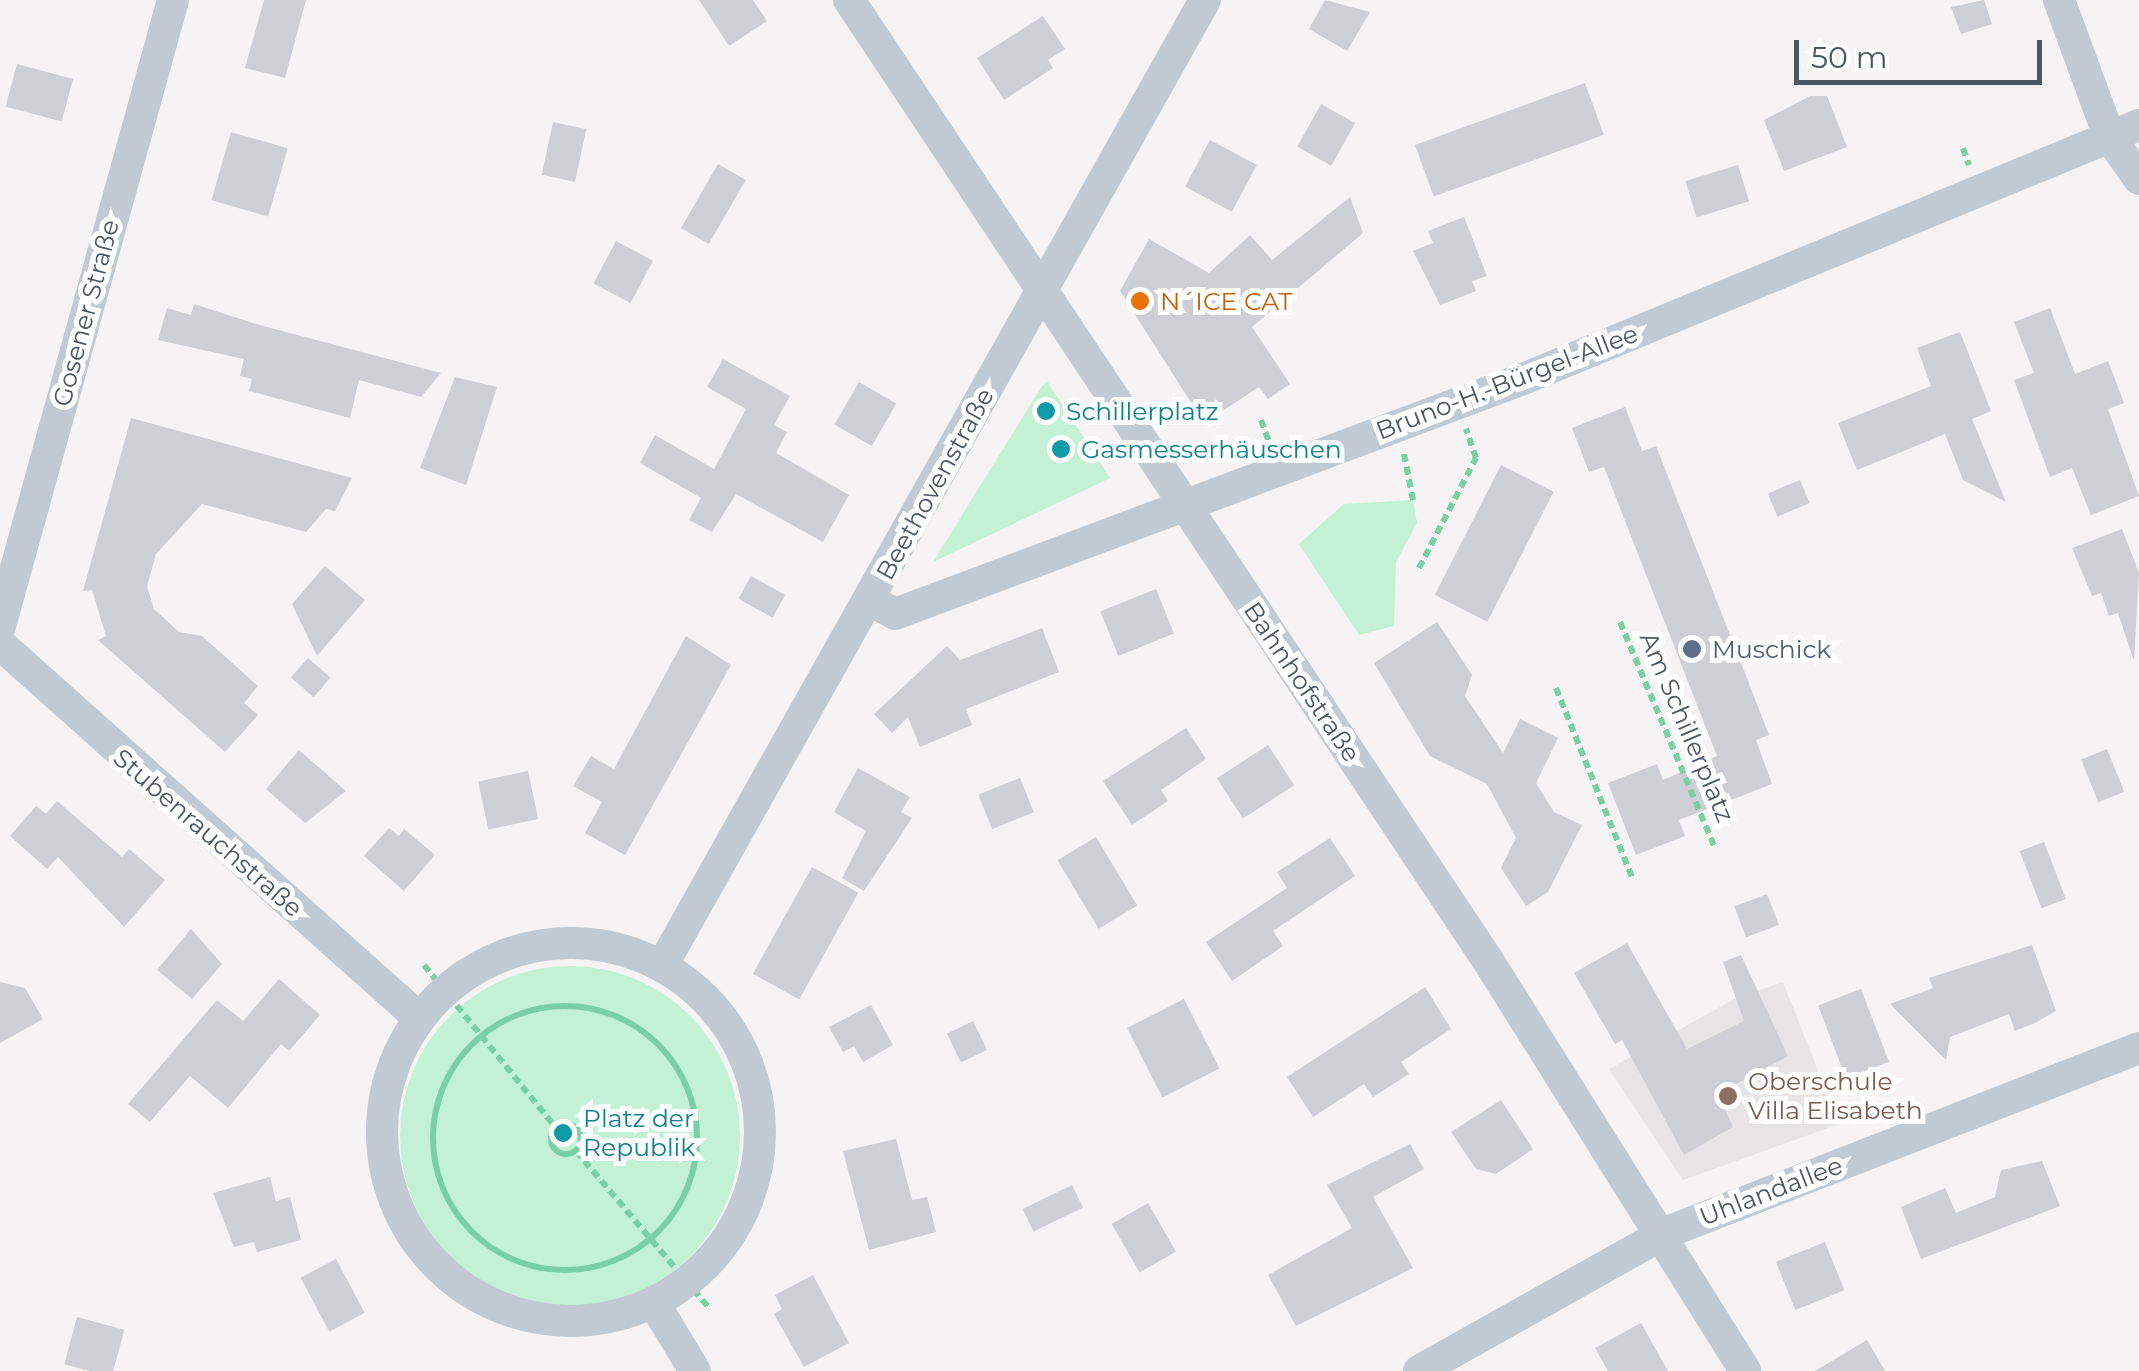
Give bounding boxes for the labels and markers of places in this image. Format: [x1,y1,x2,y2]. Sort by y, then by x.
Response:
place label: N´ICE CAT [1160,286,1293,316]
marker: N´ICE CAT [1129,290,1151,312]
place label: Schillerplatz [1066,396,1219,426]
marker: Schillerplatz [1035,400,1057,422]
place label: Gasmesserhäuschen [1081,434,1342,464]
marker: Gasmesserhäuschen [1050,438,1072,460]
place label: Muschick [1712,634,1831,664]
marker: Muschick [1681,638,1703,660]
place label: Oberschule Villa Elisabeth [1748,1067,1923,1126]
marker: Oberschule Villa Elisabeth [1717,1085,1739,1107]
place label: Platz der Republik [583,1104,695,1163]
marker: Platz der Republik [552,1122,574,1144]

